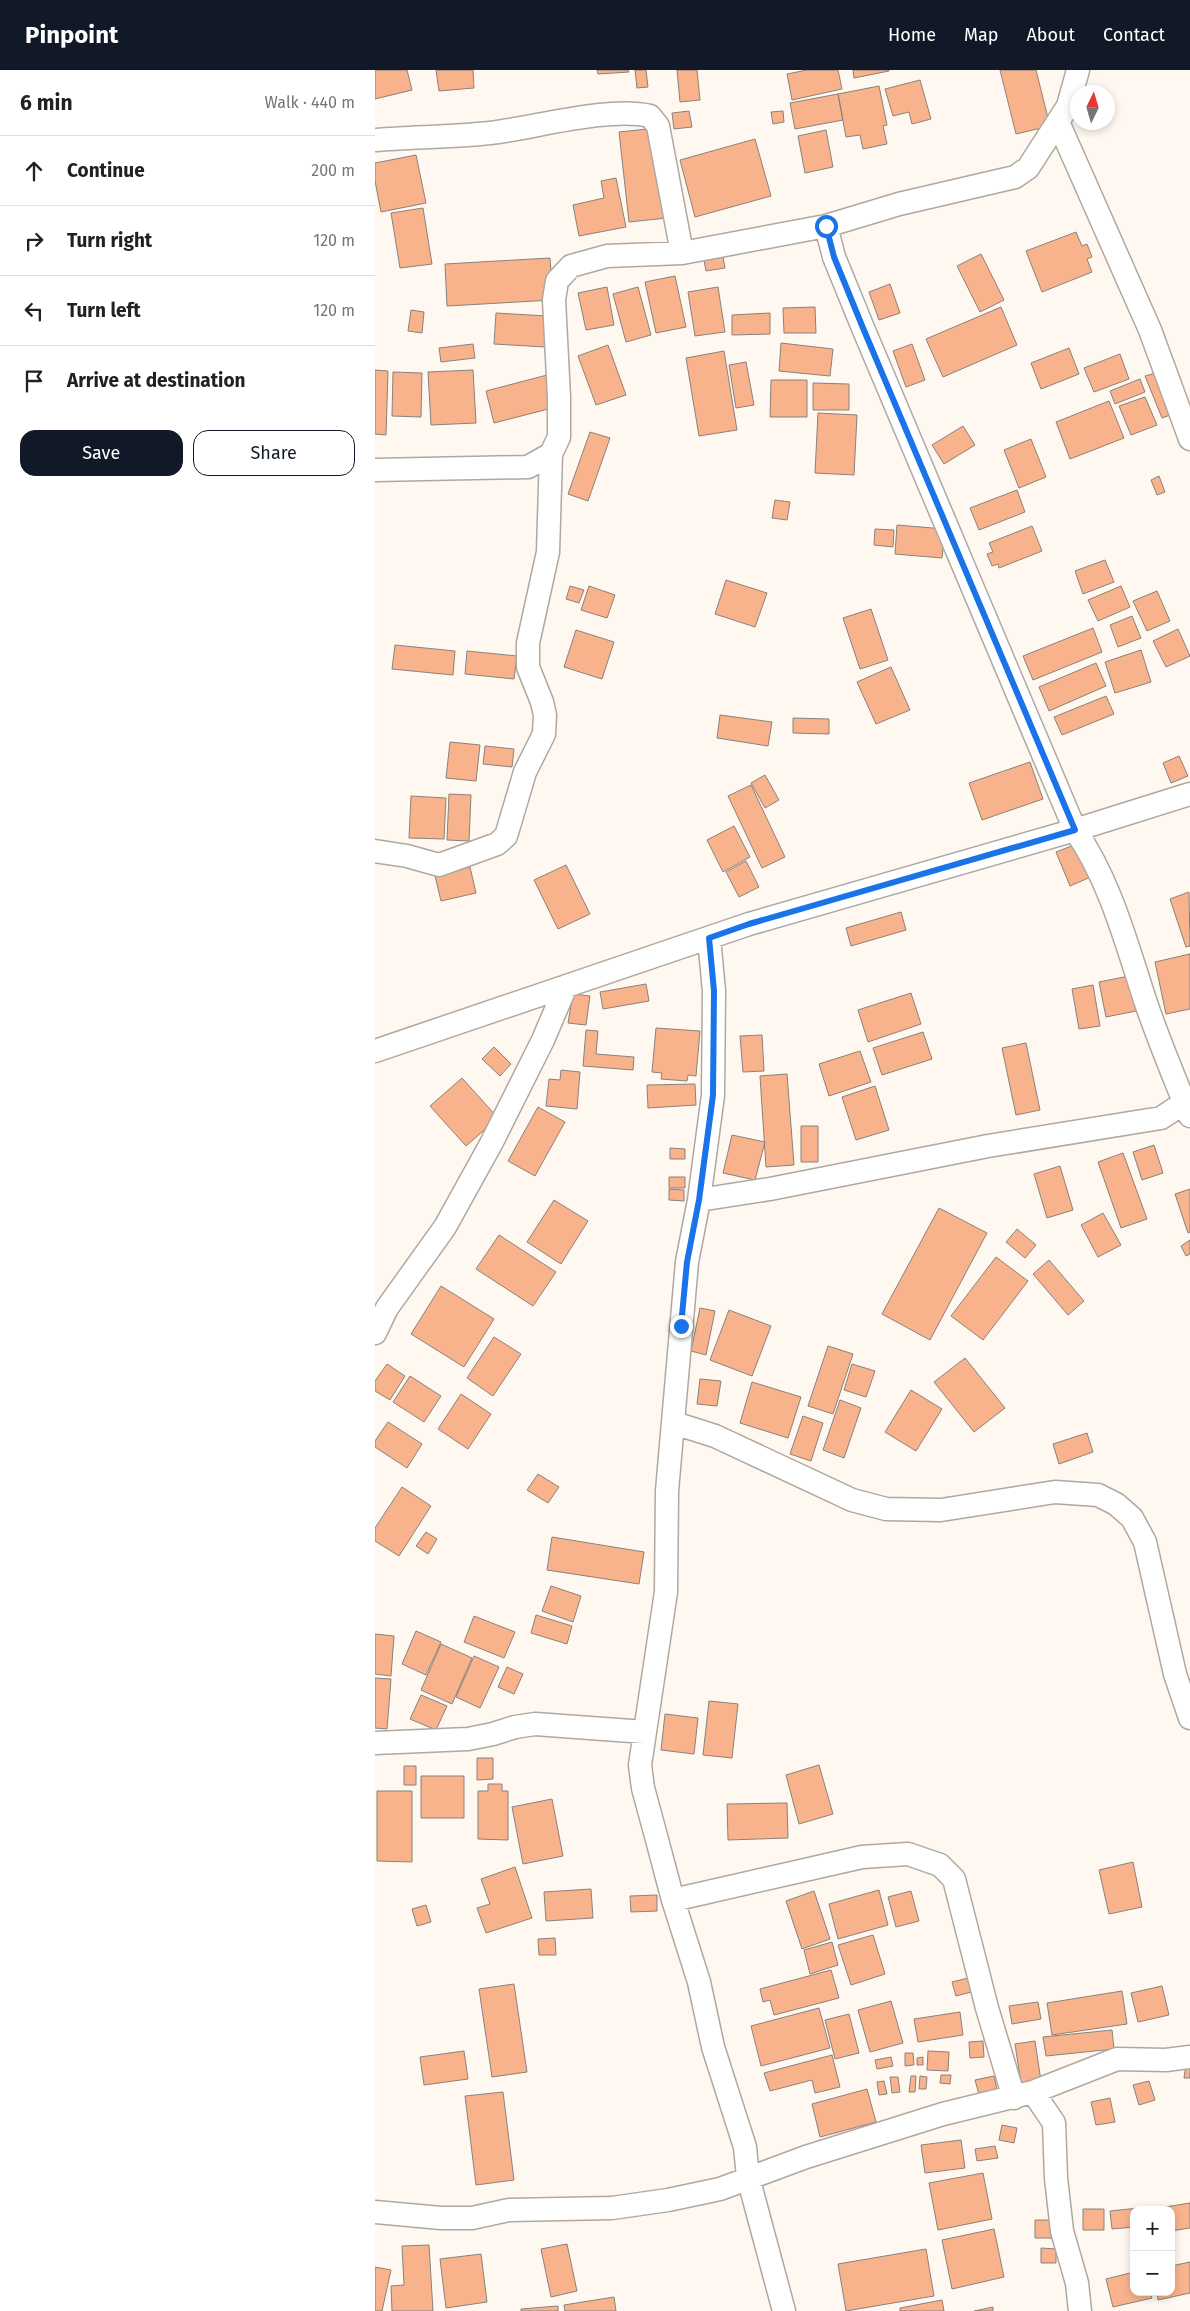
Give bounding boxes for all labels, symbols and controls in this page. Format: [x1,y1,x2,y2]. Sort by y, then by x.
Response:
text: Pinpoint [25,21,118,49]
text: Home [888,24,936,46]
text: Map [964,24,998,46]
text: About [1026,24,1075,46]
text: Contact [1103,24,1165,46]
north arrow [1070,85,1115,130]
text: 6 min [20,90,73,116]
text: Walk · 440 m [265,93,355,112]
icon: ahead [20,157,48,185]
text: Continue [67,159,145,182]
text: 200 m [311,161,355,180]
route start [815,215,838,238]
icon: right [20,227,48,255]
text: Turn right [67,229,152,252]
text: 120 m [313,231,355,250]
icon: left [20,297,48,325]
text: Turn left [67,299,141,322]
text: 120 m [313,301,355,320]
icon: arrive [20,367,48,395]
text: Arrive at destination [67,369,246,392]
button: Save [20,430,183,476]
button: Share [193,430,355,476]
route end [670,1315,693,1338]
map controls [1130,2206,1175,2296]
button: + [1130,2206,1175,2251]
button: − [1130,2251,1175,2296]

